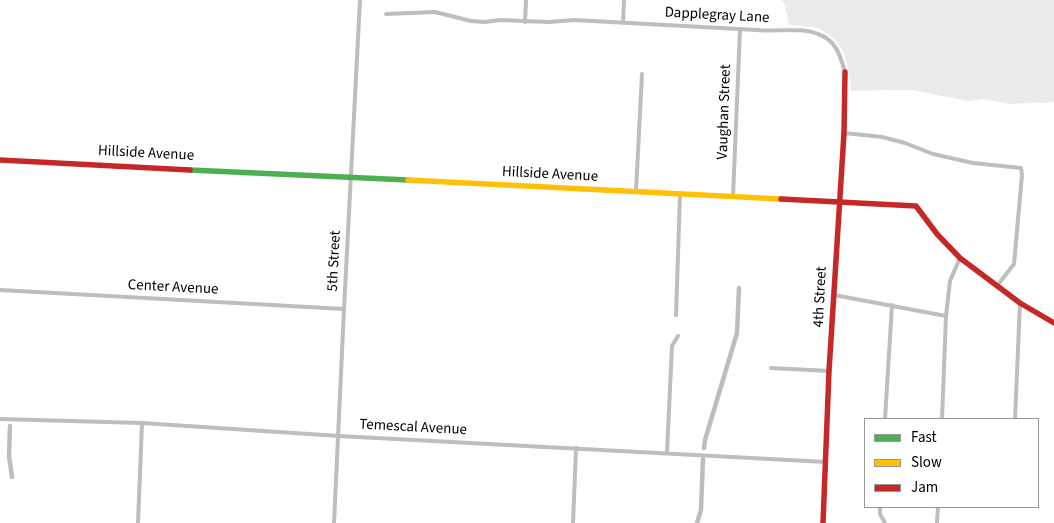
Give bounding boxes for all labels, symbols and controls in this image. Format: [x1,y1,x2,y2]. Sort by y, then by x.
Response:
street label: Dapplegray Lane [664,4,770,28]
street label: Vaughan Street [714,64,736,160]
street label: Hillside Avenue [98,142,194,166]
street label: Hillside Avenue [502,163,598,187]
street label: 5th Street [324,230,346,292]
street label: 4th Street [810,266,832,328]
street label: Center Avenue [127,277,219,299]
street label: Temescal Avenue [359,416,467,440]
legend [864,418,1039,508]
text: Fast [911,427,937,448]
text: Slow [911,452,942,473]
text: Jam [911,477,938,498]

